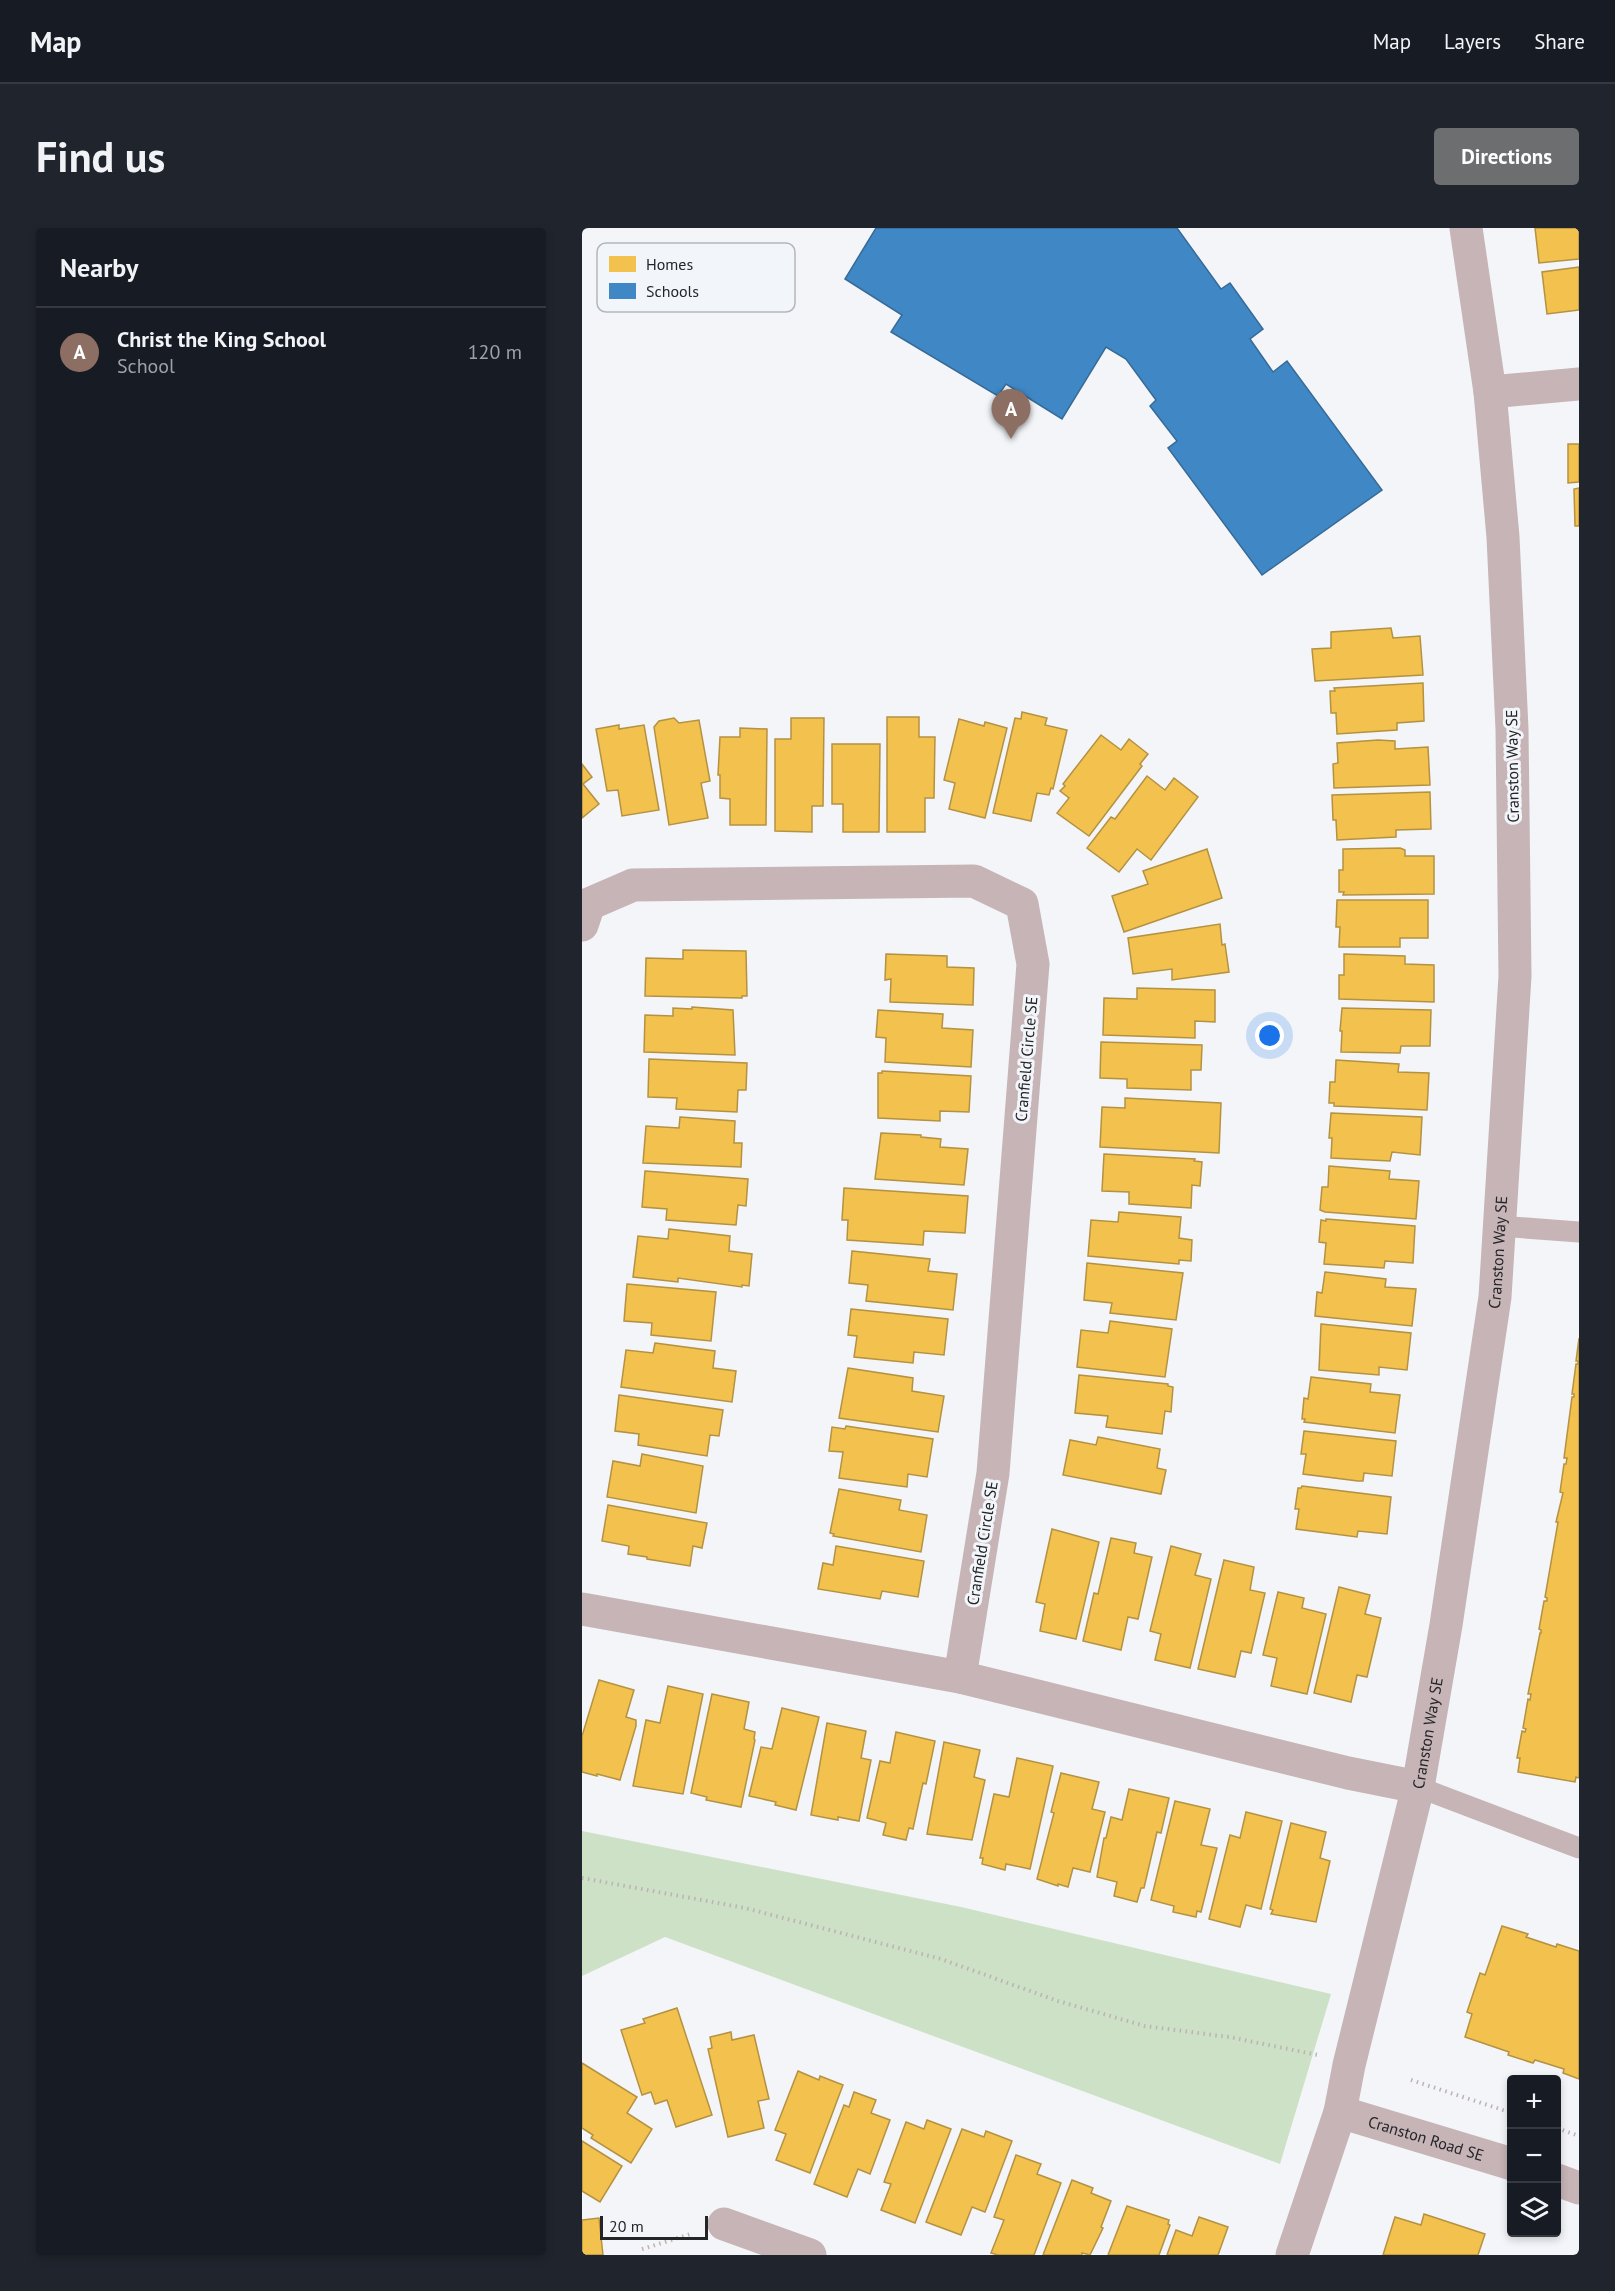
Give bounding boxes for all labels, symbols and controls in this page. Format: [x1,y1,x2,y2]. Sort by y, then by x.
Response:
text: Map [30,23,81,60]
text: Map [1373,28,1411,55]
text: Layers [1444,28,1501,55]
text: Share [1534,28,1585,55]
button: Directions [1434,128,1579,185]
text: Find us [36,129,165,184]
legend [597,243,795,312]
text: Nearby [60,251,138,284]
text: Homes [646,254,693,274]
text: Schools [646,281,699,301]
text: Christ the King School [117,325,326,353]
text: A [73,339,86,365]
text: 120 m [468,339,522,365]
text: School [117,353,175,379]
pin: A [992,390,1030,439]
street label: Cranston Way SE [1501,709,1523,823]
street label: Cranfield Circle SE [1011,996,1041,1122]
your location [1255,1021,1284,1050]
street label: Cranston Way SE [1483,1195,1511,1310]
street label: Cranfield Circle SE [962,1479,1002,1607]
street label: Cranston Way SE [1408,1675,1447,1790]
map controls [1507,2075,1561,2237]
button: + [1507,2075,1561,2129]
street label: Cranston Road SE [1366,2111,1486,2165]
button: − [1507,2129,1561,2183]
button: layers [1507,2183,1561,2237]
scale bar [600,2213,708,2240]
text: 20 m [609,2216,644,2236]

